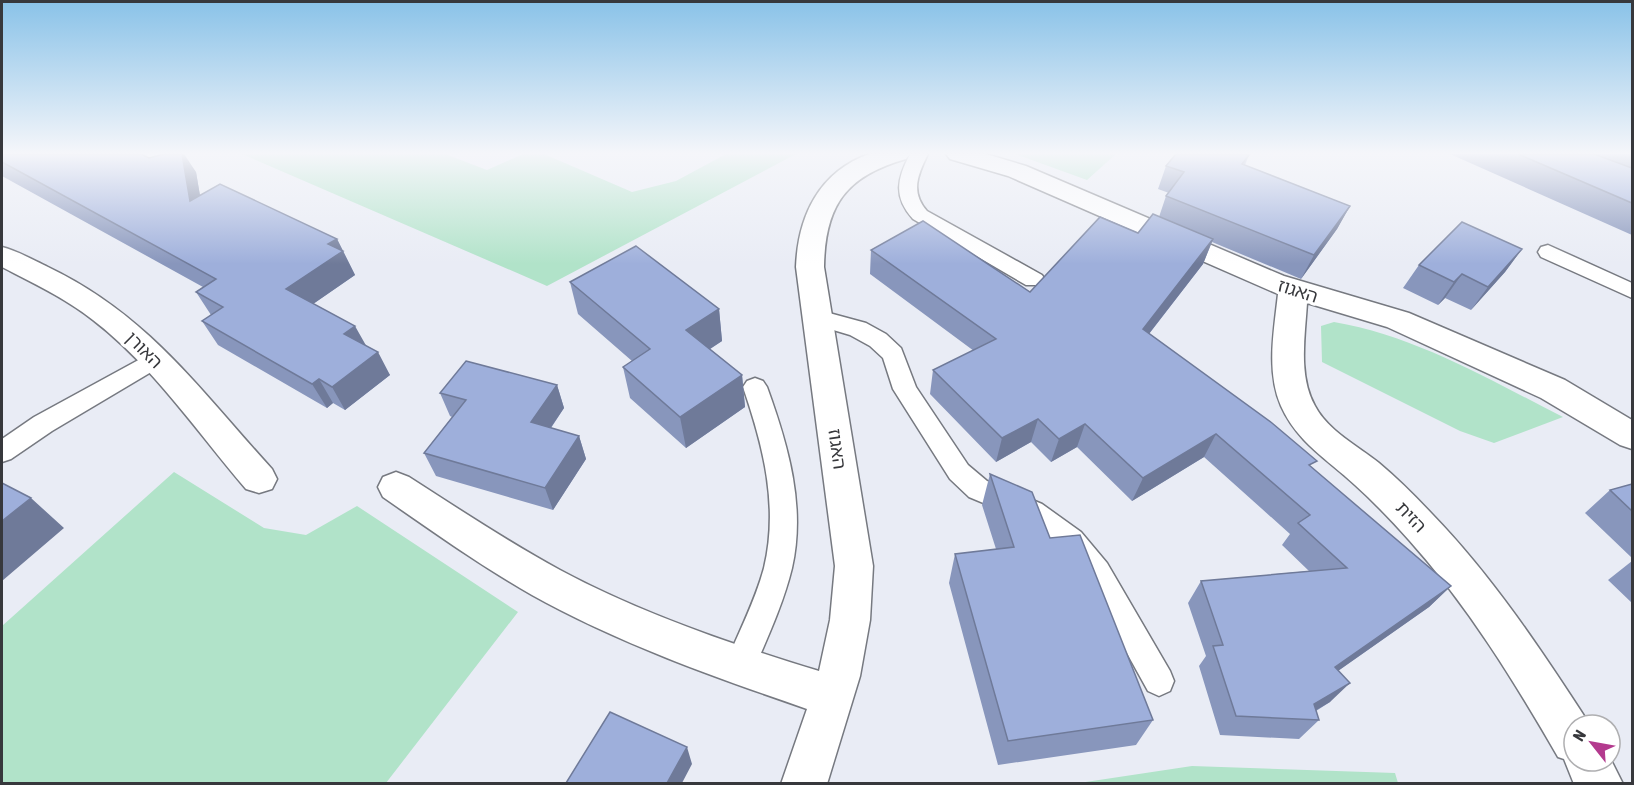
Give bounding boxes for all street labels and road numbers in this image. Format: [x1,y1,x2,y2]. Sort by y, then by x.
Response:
street label: האגוז [1276,274,1321,307]
street label: האורן [122,327,167,372]
street label: האגוז [824,427,851,471]
street label: הזית [1392,497,1431,536]

